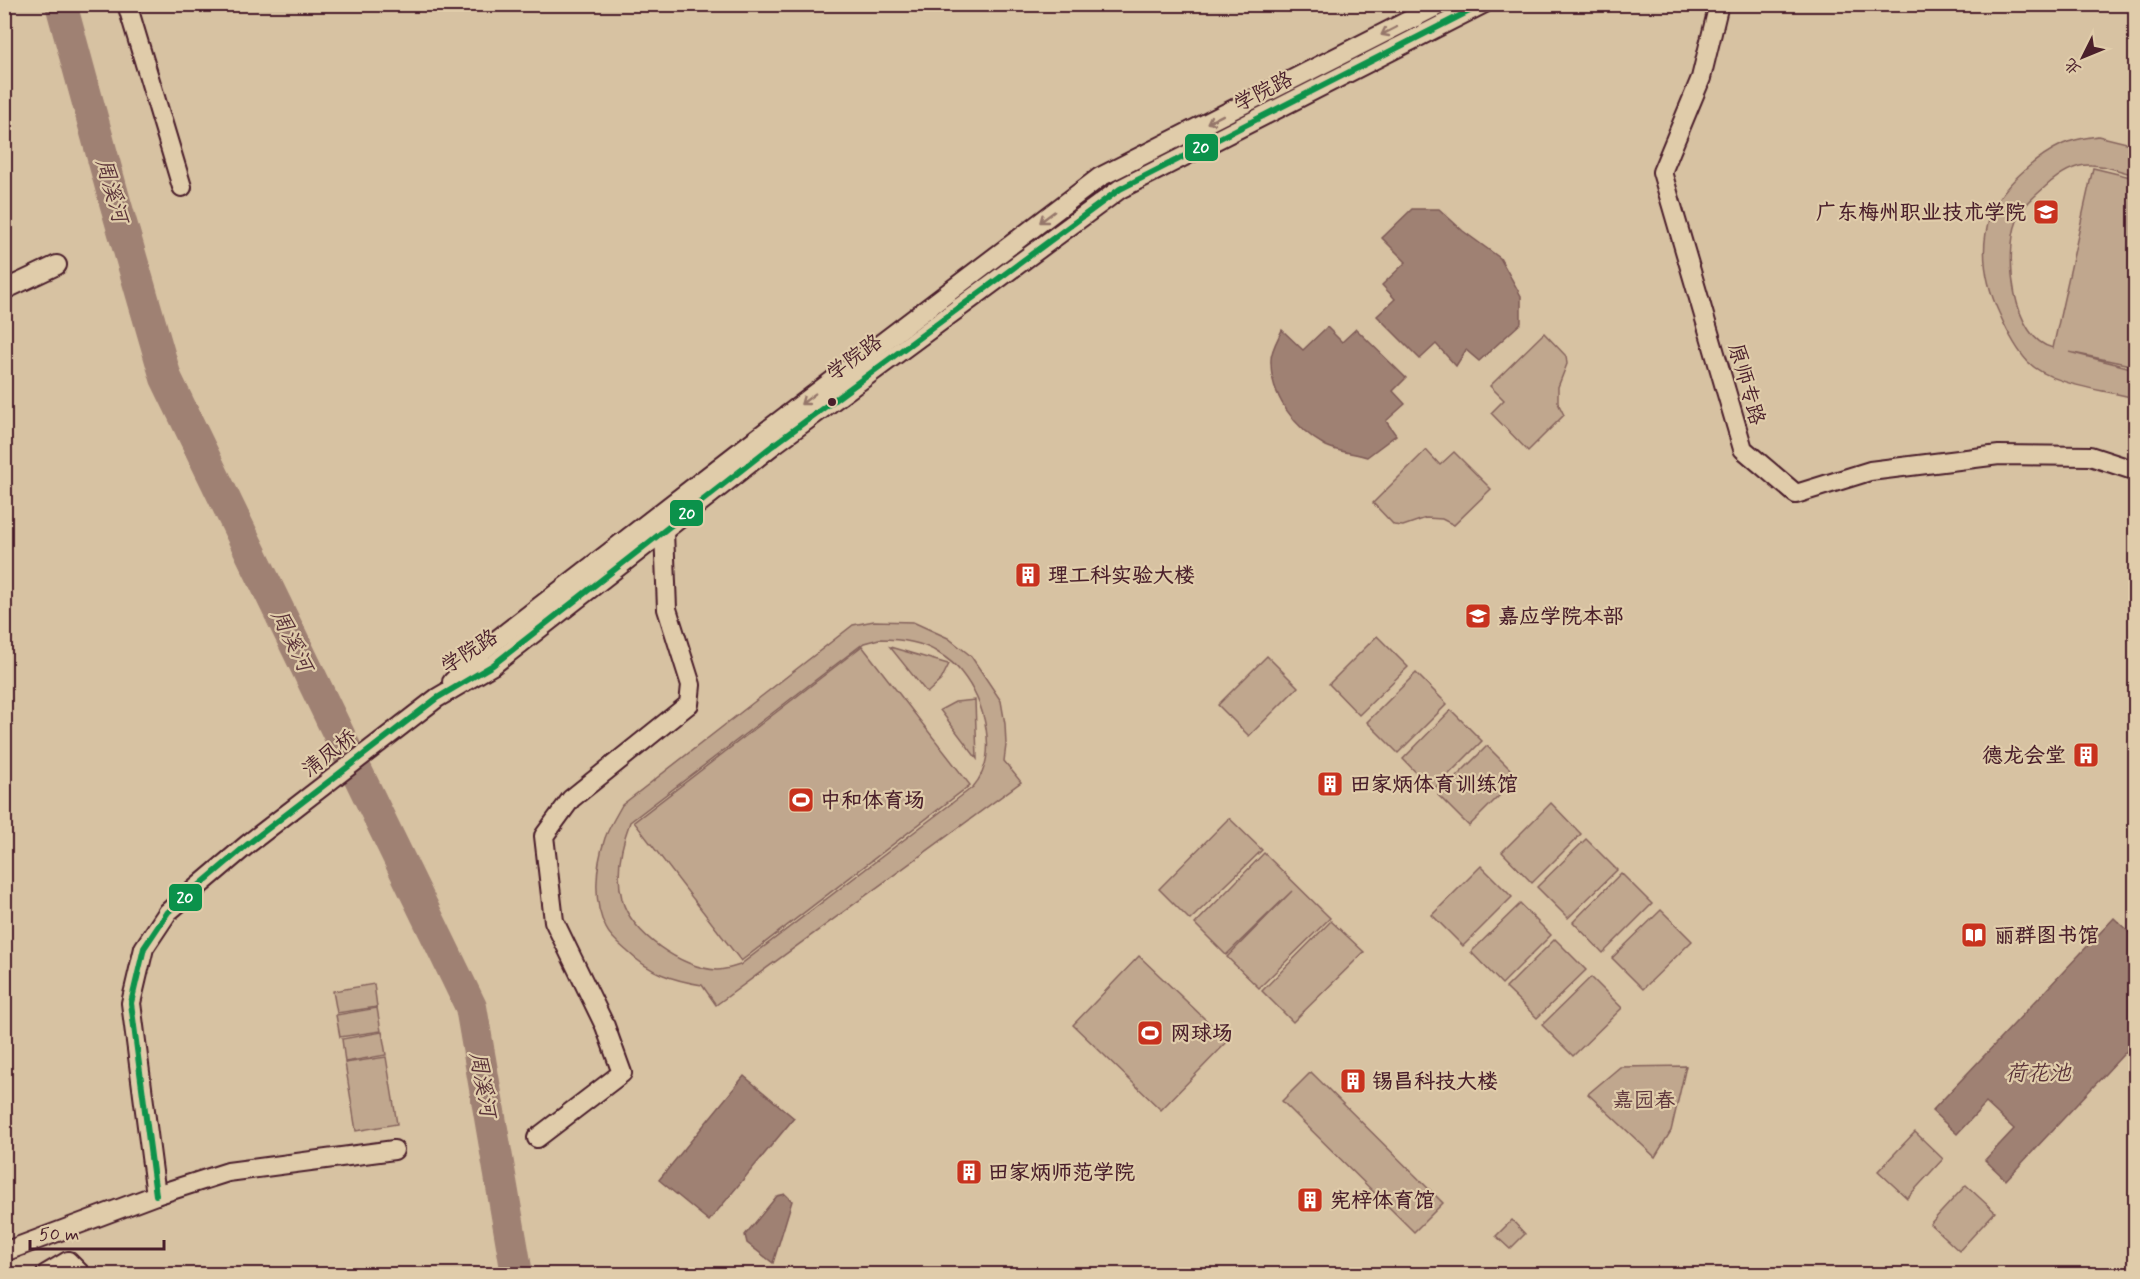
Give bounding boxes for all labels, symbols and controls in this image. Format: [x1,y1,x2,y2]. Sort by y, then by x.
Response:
one-way arrow [1381,25,1398,37]
north arrow [2053,27,2113,87]
text: 北 [2060,53,2086,79]
street label: 学院路 [1229,65,1298,119]
one-way arrow [1207,113,1224,125]
line badge: 20 [1184,133,1219,162]
text: 20 [1193,138,1210,159]
water label: 周溪河 [89,155,134,229]
school or university icon: 广东梅州职业技术学院 [2031,197,2061,227]
place label: 广东梅州职业技术学院 [1816,199,2026,227]
one-way arrow [1040,211,1056,224]
street label: 学院路 [821,328,888,388]
street label: 原师专路 [1721,340,1771,429]
one-way arrow [801,392,817,405]
unlabelled marker [826,396,838,408]
line badge: 20 [669,499,704,527]
text: 20 [679,504,696,525]
building icon: 理工科实验大楼 [1013,560,1043,590]
place label: 理工科实验大楼 [1048,562,1195,590]
school or university icon: 嘉应学院本部 [1463,601,1493,631]
place label: 嘉应学院本部 [1498,603,1624,631]
water label: 周溪河 [264,605,320,679]
street label: 学院路 [436,623,504,681]
street label: 清凤桥 [296,723,363,784]
building icon: 德龙会堂 [2071,740,2101,770]
place label: 德龙会堂 [1982,742,2066,770]
building icon: 田家炳体育训练馆 [1315,769,1345,799]
place label: 田家炳体育训练馆 [1350,771,1518,799]
sports icon: 中和体育场 [786,785,816,815]
place label: 中和体育场 [820,787,925,815]
line badge: 20 [168,883,203,912]
text: 20 [177,888,194,909]
library icon: 丽群图书馆 [1959,920,1989,950]
place label: 丽群图书馆 [1994,922,2099,950]
sports icon: 网球场 [1135,1018,1165,1048]
place label: 网球场 [1170,1020,1233,1048]
water label: 周溪河 [463,1049,502,1122]
water label: 荷花池 [2005,1060,2072,1088]
building icon: 锡昌科技大楼 [1338,1066,1368,1096]
place label: 锡昌科技大楼 [1372,1068,1498,1096]
park label: 嘉园春 [1613,1087,1676,1115]
building icon: 田家炳师范学院 [954,1157,984,1187]
place label: 田家炳师范学院 [988,1159,1135,1187]
building icon: 宪梓体育馆 [1295,1185,1325,1215]
place label: 宪梓体育馆 [1330,1187,1435,1215]
scale bar [30,1213,164,1251]
text: 50 m [39,1223,79,1247]

